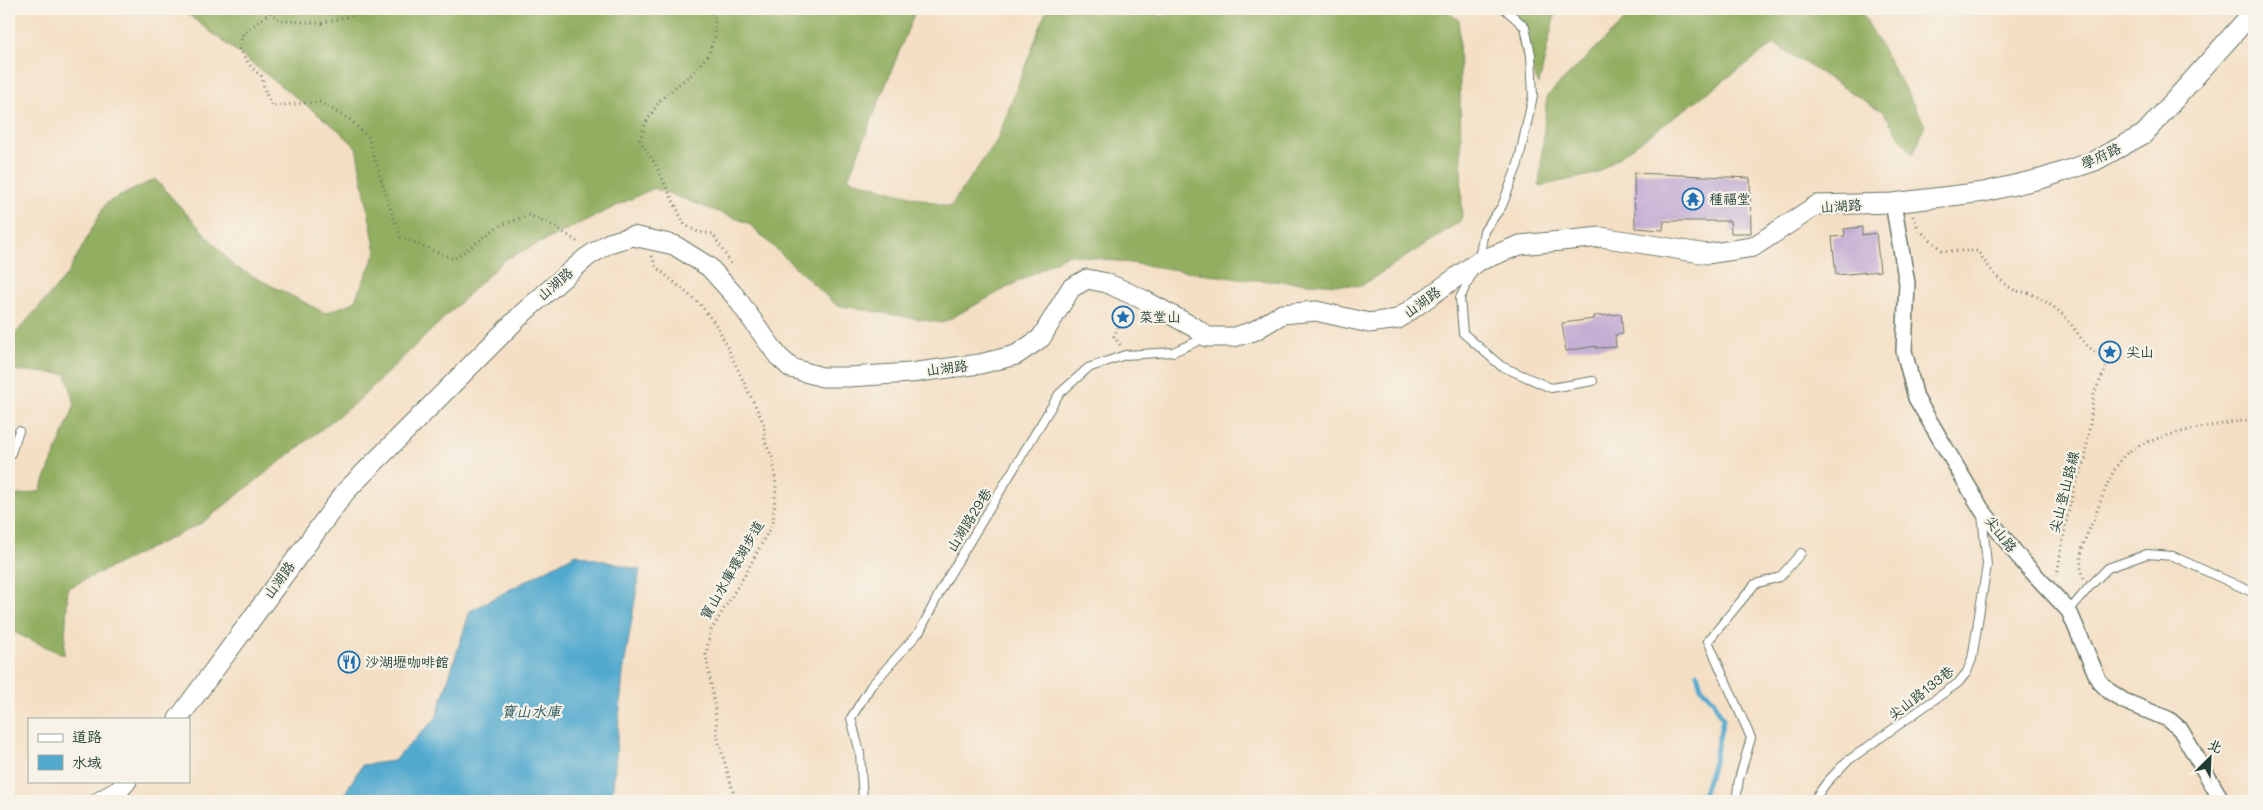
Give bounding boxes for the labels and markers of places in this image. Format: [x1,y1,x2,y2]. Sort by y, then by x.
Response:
temple icon: 種福堂 [1681,187,1705,211]
place label: 種福堂 [1709,189,1751,208]
place icon: 菜堂山 [1111,305,1135,329]
place label: 菜堂山 [1139,307,1181,326]
place icon: 尖山 [2098,340,2122,364]
place label: 尖山 [2126,342,2154,361]
restaurant icon: 沙湖壢咖啡館 [337,650,361,674]
place label: 沙湖壢咖啡館 [365,652,449,671]

